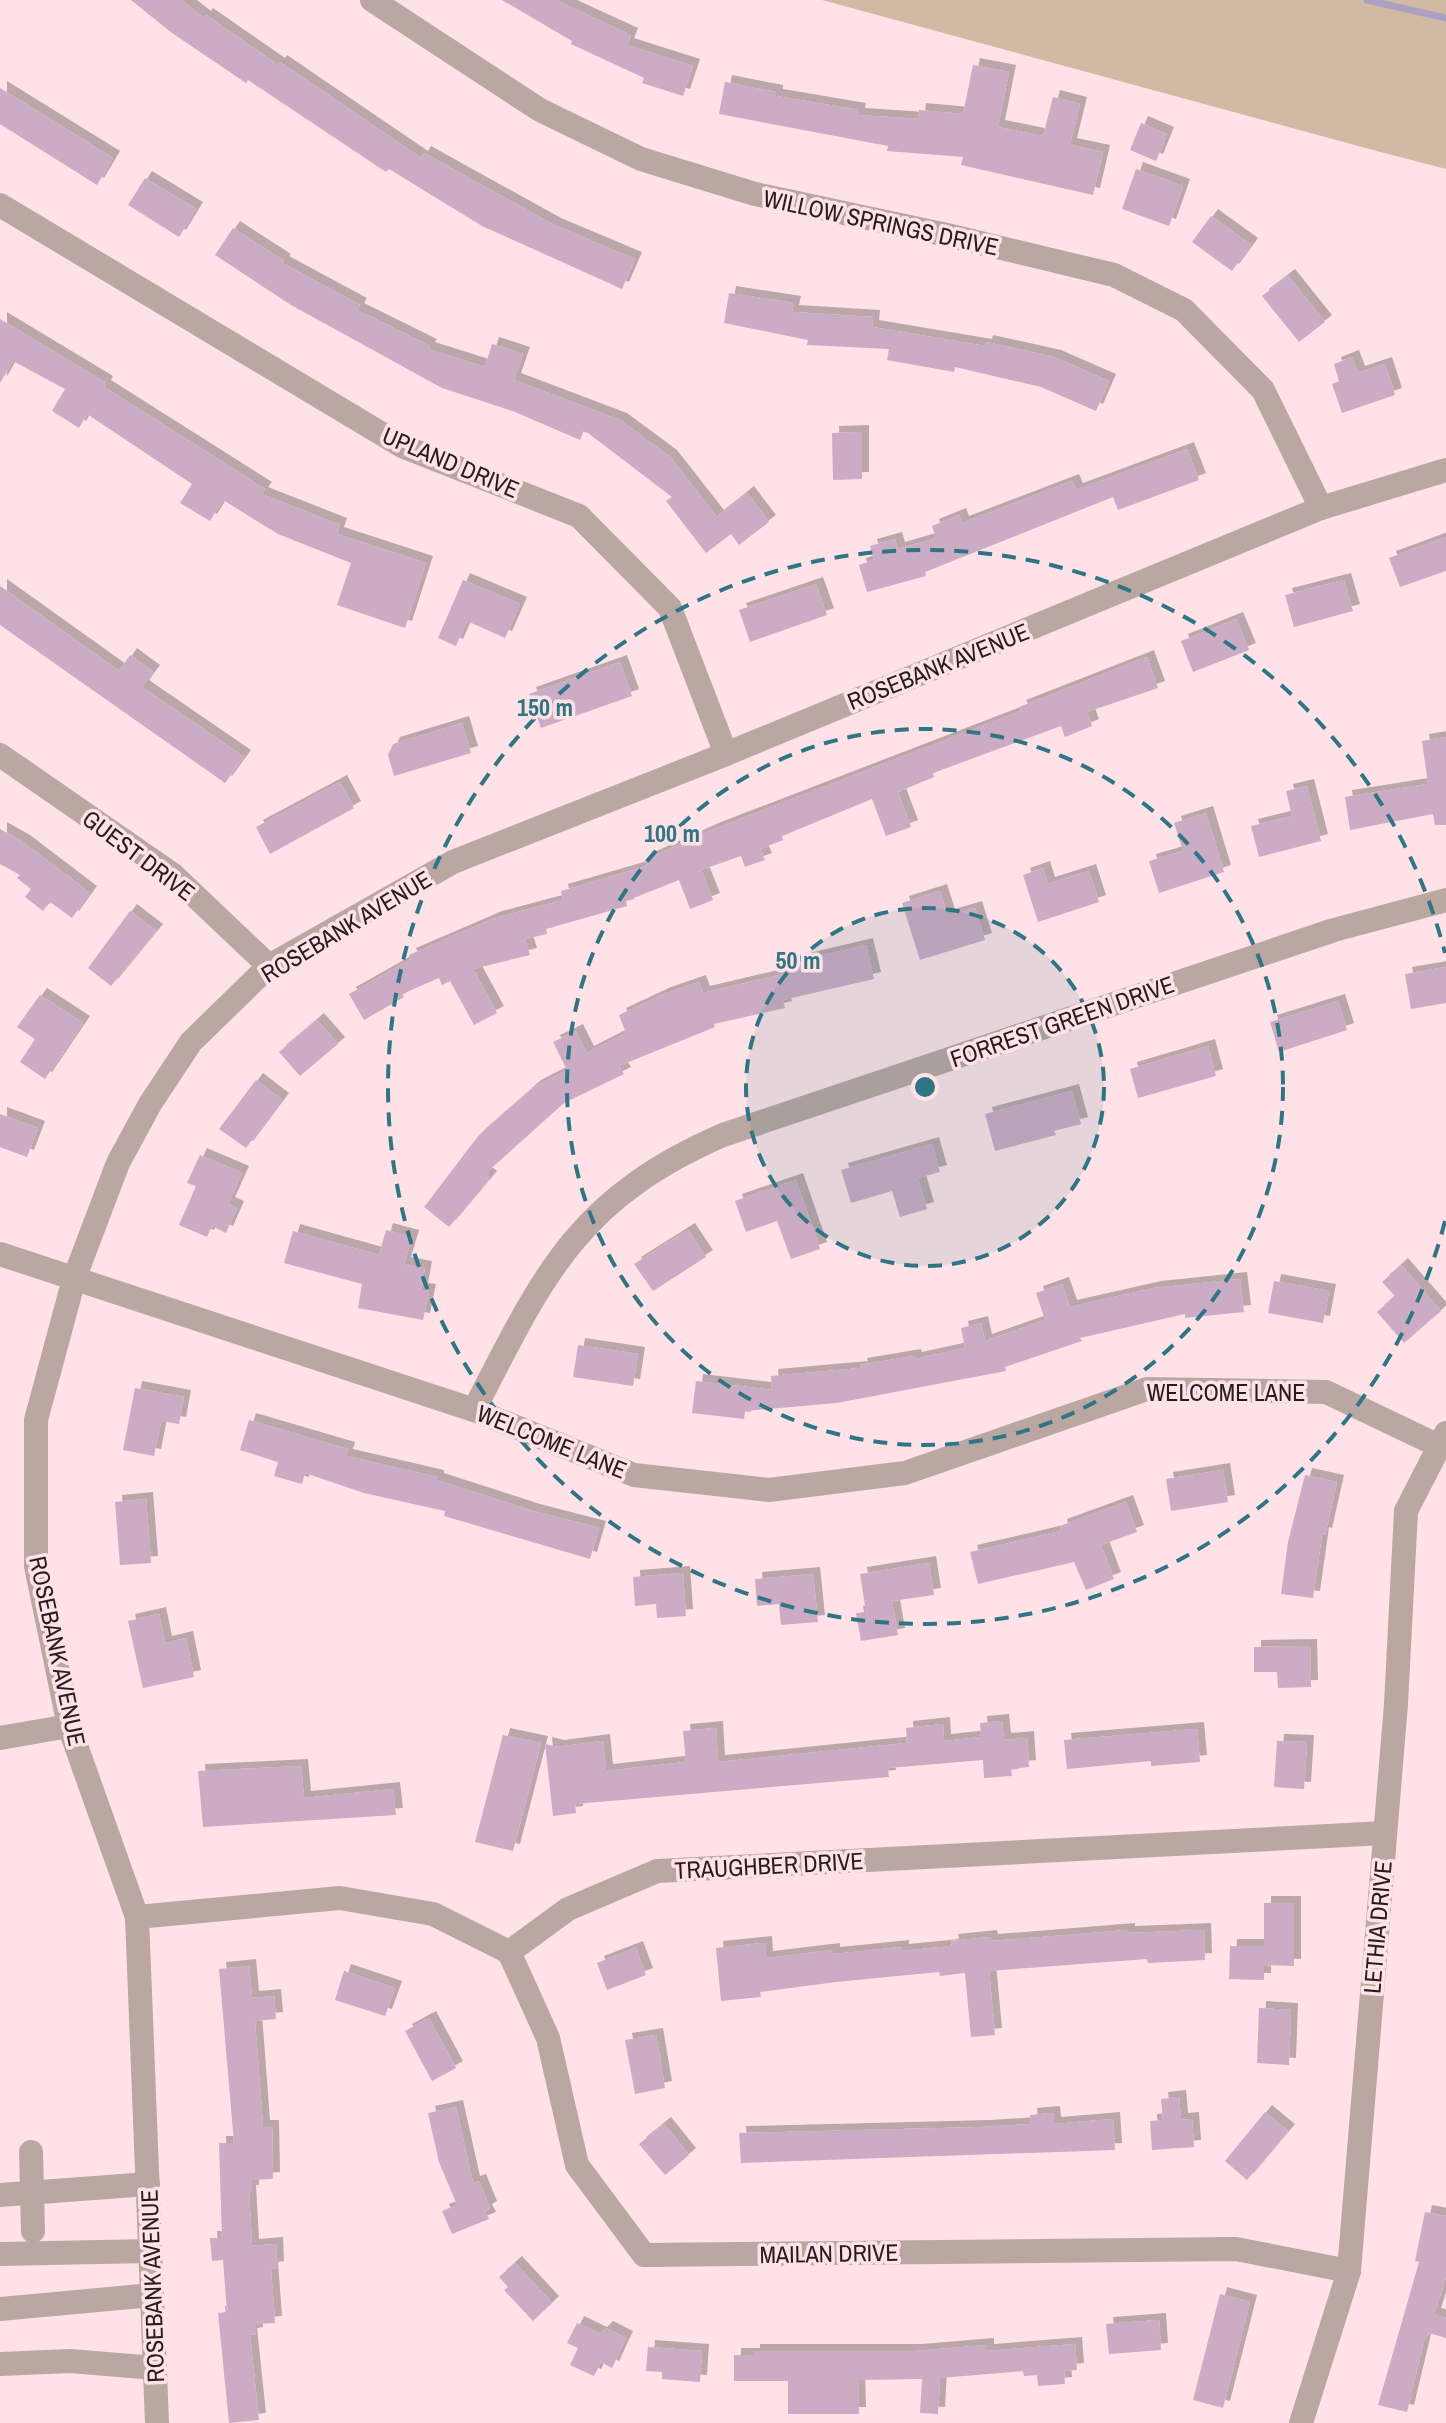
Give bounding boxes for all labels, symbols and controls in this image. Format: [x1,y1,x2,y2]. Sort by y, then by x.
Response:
street label: WILLOW SPRINGS DRIVE [761,181,1001,263]
street label: UPLAND DRIVE [378,419,524,505]
street label: ROSEBANK AVENUE [842,615,1034,717]
text: 150 m [517,691,573,723]
street label: GUEST DRIVE [76,802,202,908]
text: 100 m [644,817,700,849]
street label: ROSEBANK AVENUE [255,863,437,989]
text: 50 m [776,944,820,976]
street label: FORREST GREEN DRIVE [946,968,1178,1074]
centre of rings [911,1073,939,1101]
street label: WELCOME LANE [1147,1376,1305,1408]
street label: WELCOME LANE [472,1396,632,1486]
street label: ROSEBANK AVENUE [22,1553,94,1749]
street label: TRAUGHBER DRIVE [674,1844,864,1886]
street label: LETHIA DRIVE [1355,1859,1399,1995]
street label: ROSEBANK AVENUE [133,2189,171,2383]
street label: MAILAN DRIVE [759,2236,899,2270]

